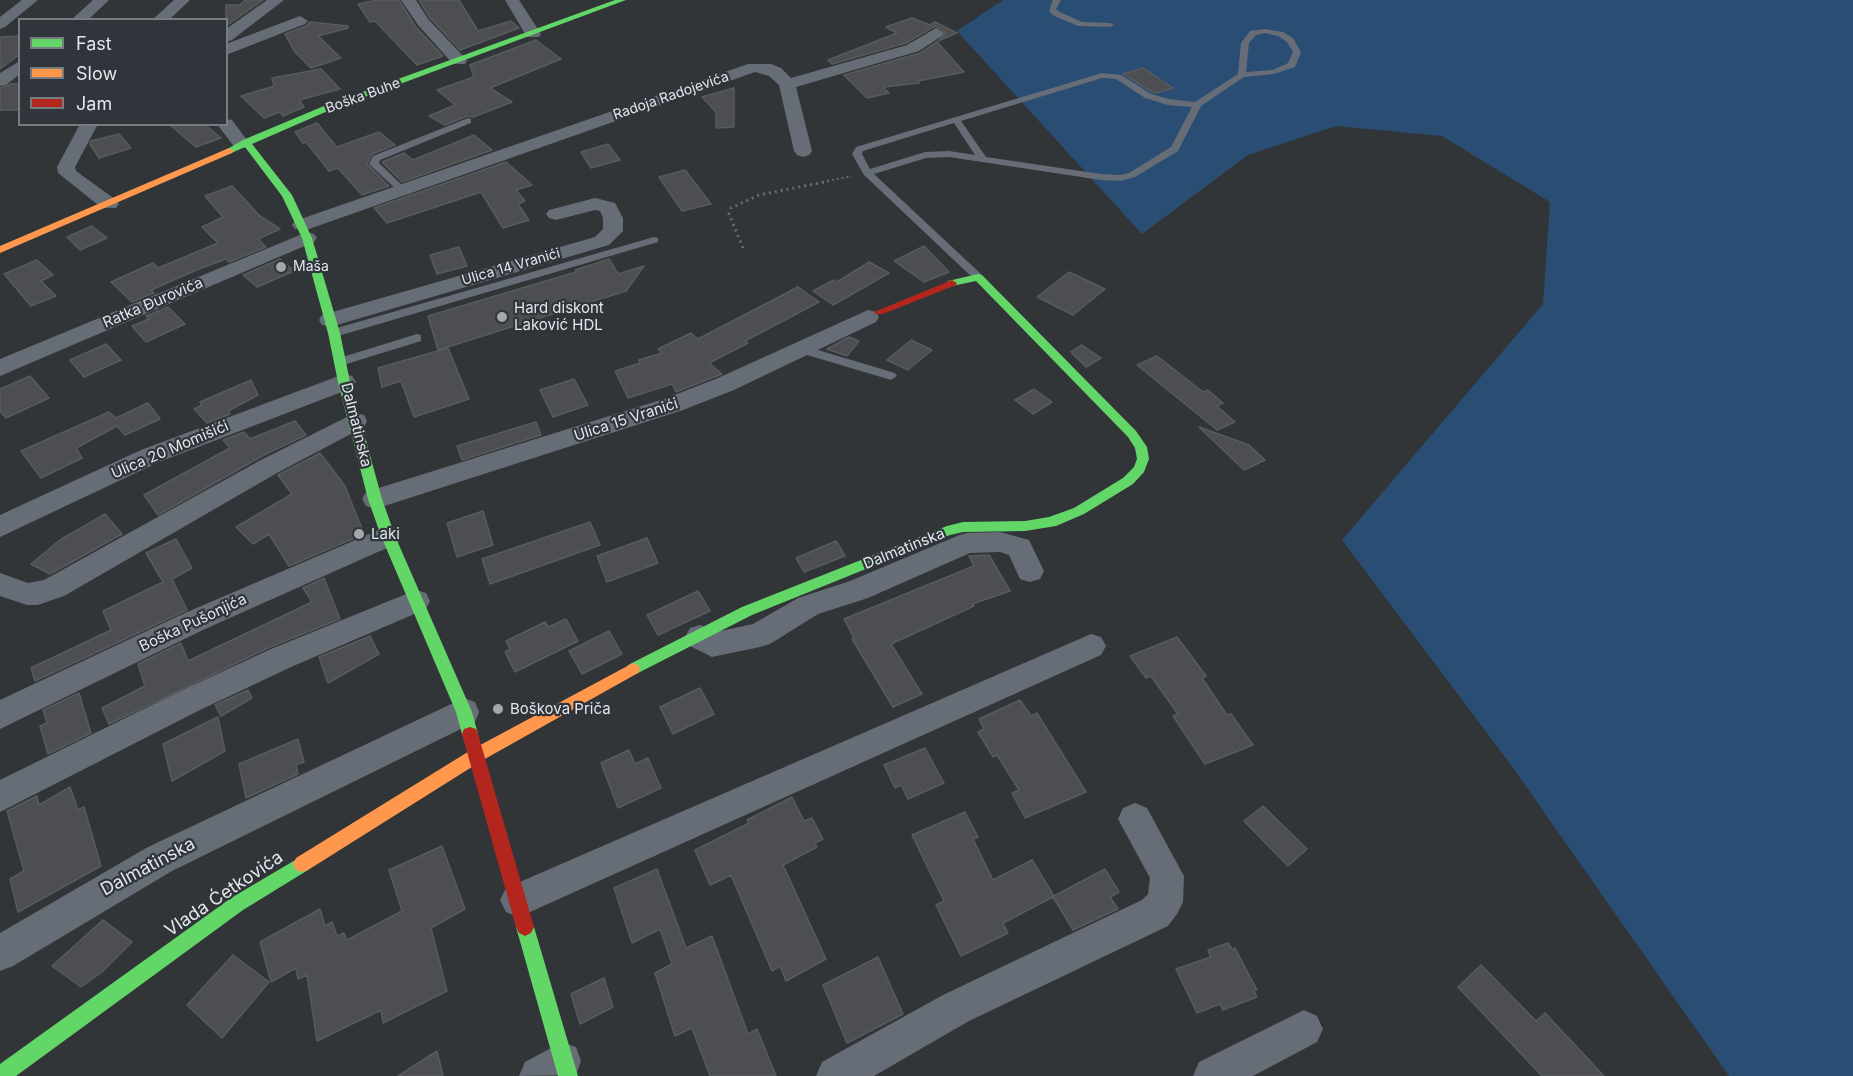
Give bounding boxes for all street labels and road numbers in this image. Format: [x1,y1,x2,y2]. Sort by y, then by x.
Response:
street label: Radoja Radojevića [611,68,731,124]
street label: Boška Buhe [323,75,403,117]
street label: Ulica 14 Vranići [460,245,562,289]
street label: Ratka Đurovića [100,274,206,332]
street label: Dalmatinska [337,381,375,469]
street label: Ulica 15 Vranići [572,395,680,445]
street label: Ulica 20 Momišići [109,417,231,483]
street label: Dalmatinska [861,524,947,574]
street label: Boška Pušonjića [137,590,249,656]
street label: Dalmatinska [97,833,199,901]
street label: Vlada Ćetkovića [161,847,287,941]

